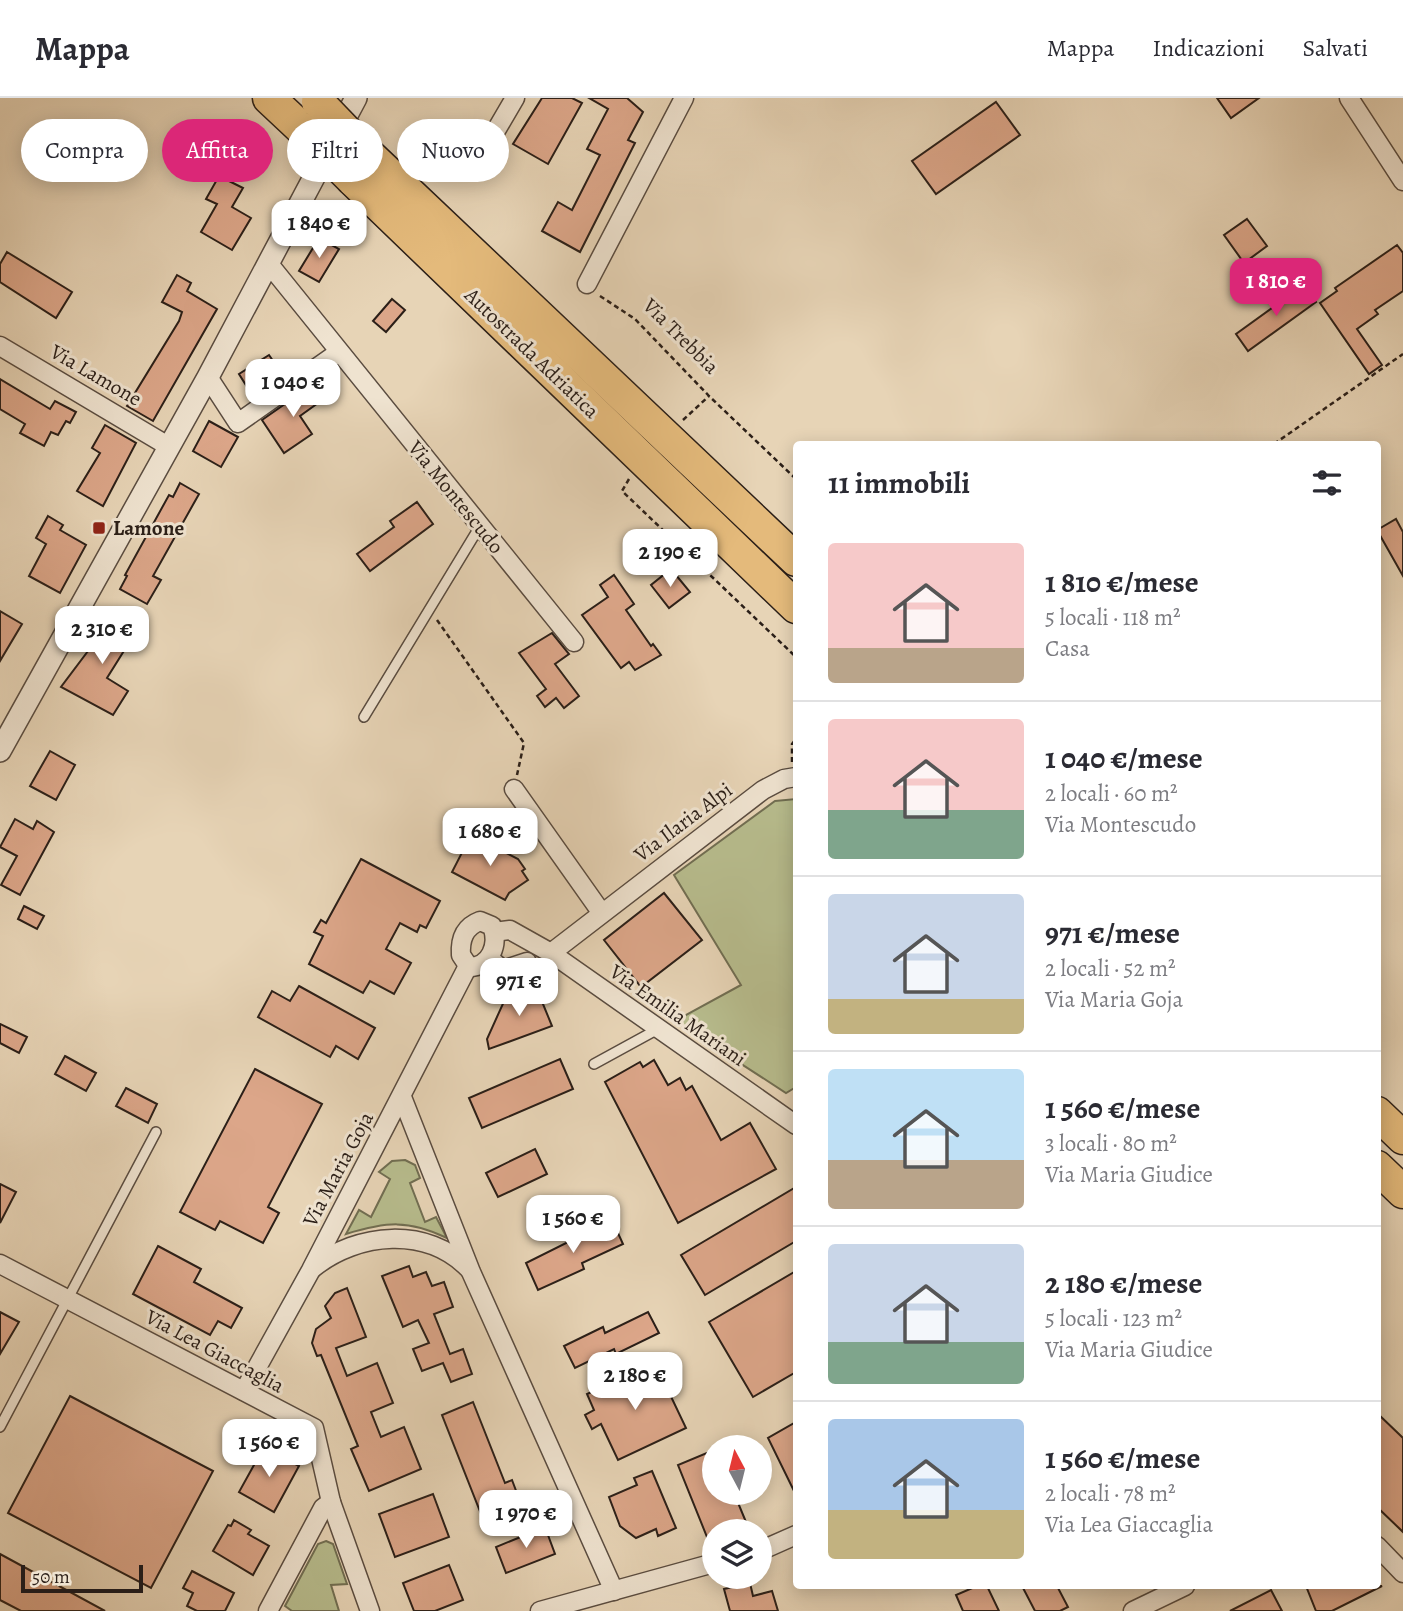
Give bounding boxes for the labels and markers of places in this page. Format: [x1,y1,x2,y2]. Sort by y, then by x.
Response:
pin: 1 840 € [254,200,384,260]
pin: 1 810 € [1211,258,1341,318]
pin: 1 040 € [228,360,358,419]
place label: Lamone [113,514,185,542]
marker: Lamone [91,520,107,536]
pin: 2 190 € [605,530,735,589]
pin: 2 310 € [37,606,167,666]
pin: 1 680 € [425,808,555,868]
pin: 971 € [470,958,568,1018]
pin: 1 560 € [508,1196,638,1255]
pin: 2 180 € [570,1352,700,1412]
pin: 1 560 € [204,1420,334,1479]
pin: 1 970 € [461,1490,591,1550]

